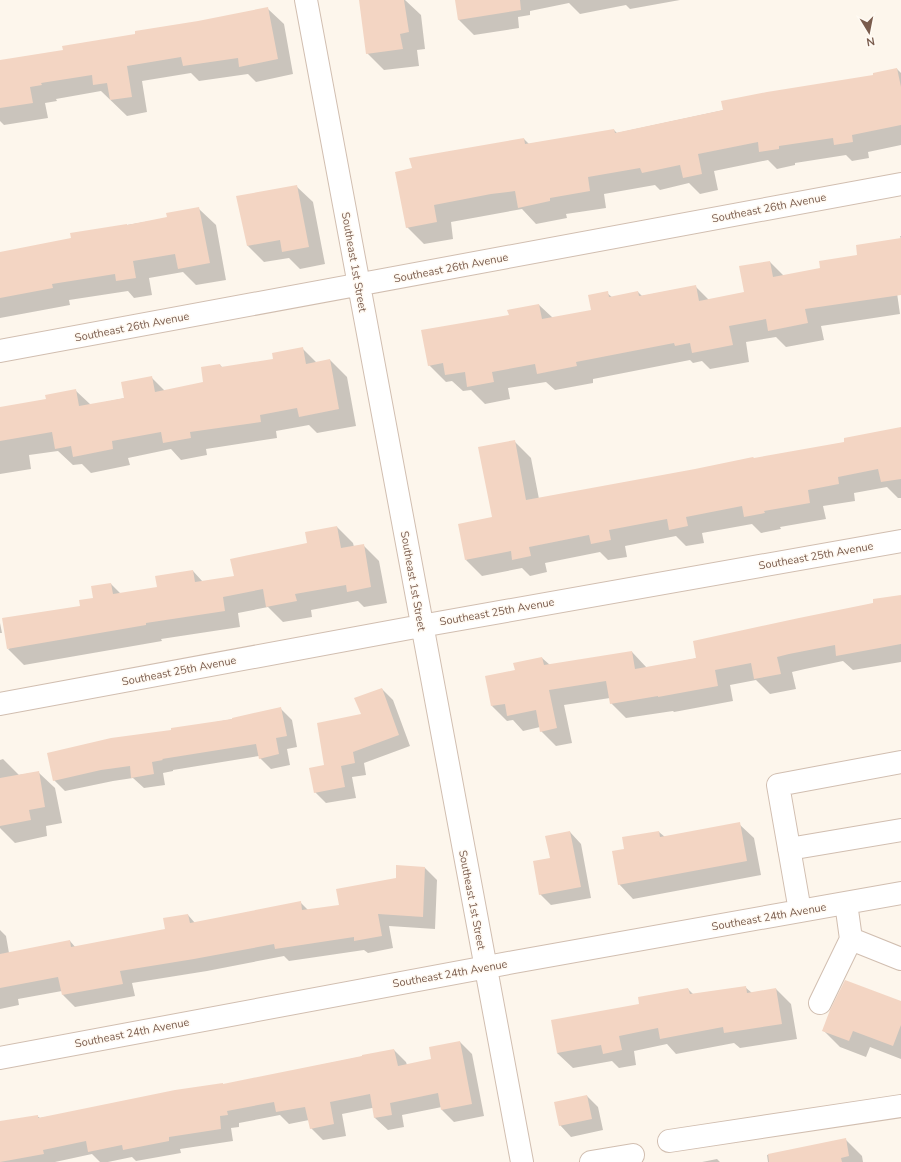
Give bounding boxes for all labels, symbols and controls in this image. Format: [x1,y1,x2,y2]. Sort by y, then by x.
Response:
north arrow [849,12,889,52]
text: N [865,33,876,49]
street label: Southeast 26th Avenue [710,190,828,226]
street label: Southeast 1st Street [338,211,370,313]
street label: Southeast 26th Avenue [392,250,510,286]
street label: Southeast 26th Avenue [73,309,191,345]
street label: Southeast 1st Street [397,530,429,632]
street label: Southeast 25th Avenue [757,538,875,573]
street label: Southeast 25th Avenue [438,594,556,629]
street label: Southeast 25th Avenue [120,653,238,689]
street label: Southeast 1st Street [455,849,489,951]
street label: Southeast 24th Avenue [710,899,828,934]
street label: Southeast 24th Avenue [391,956,509,991]
street label: Southeast 24th Avenue [73,1015,191,1051]

